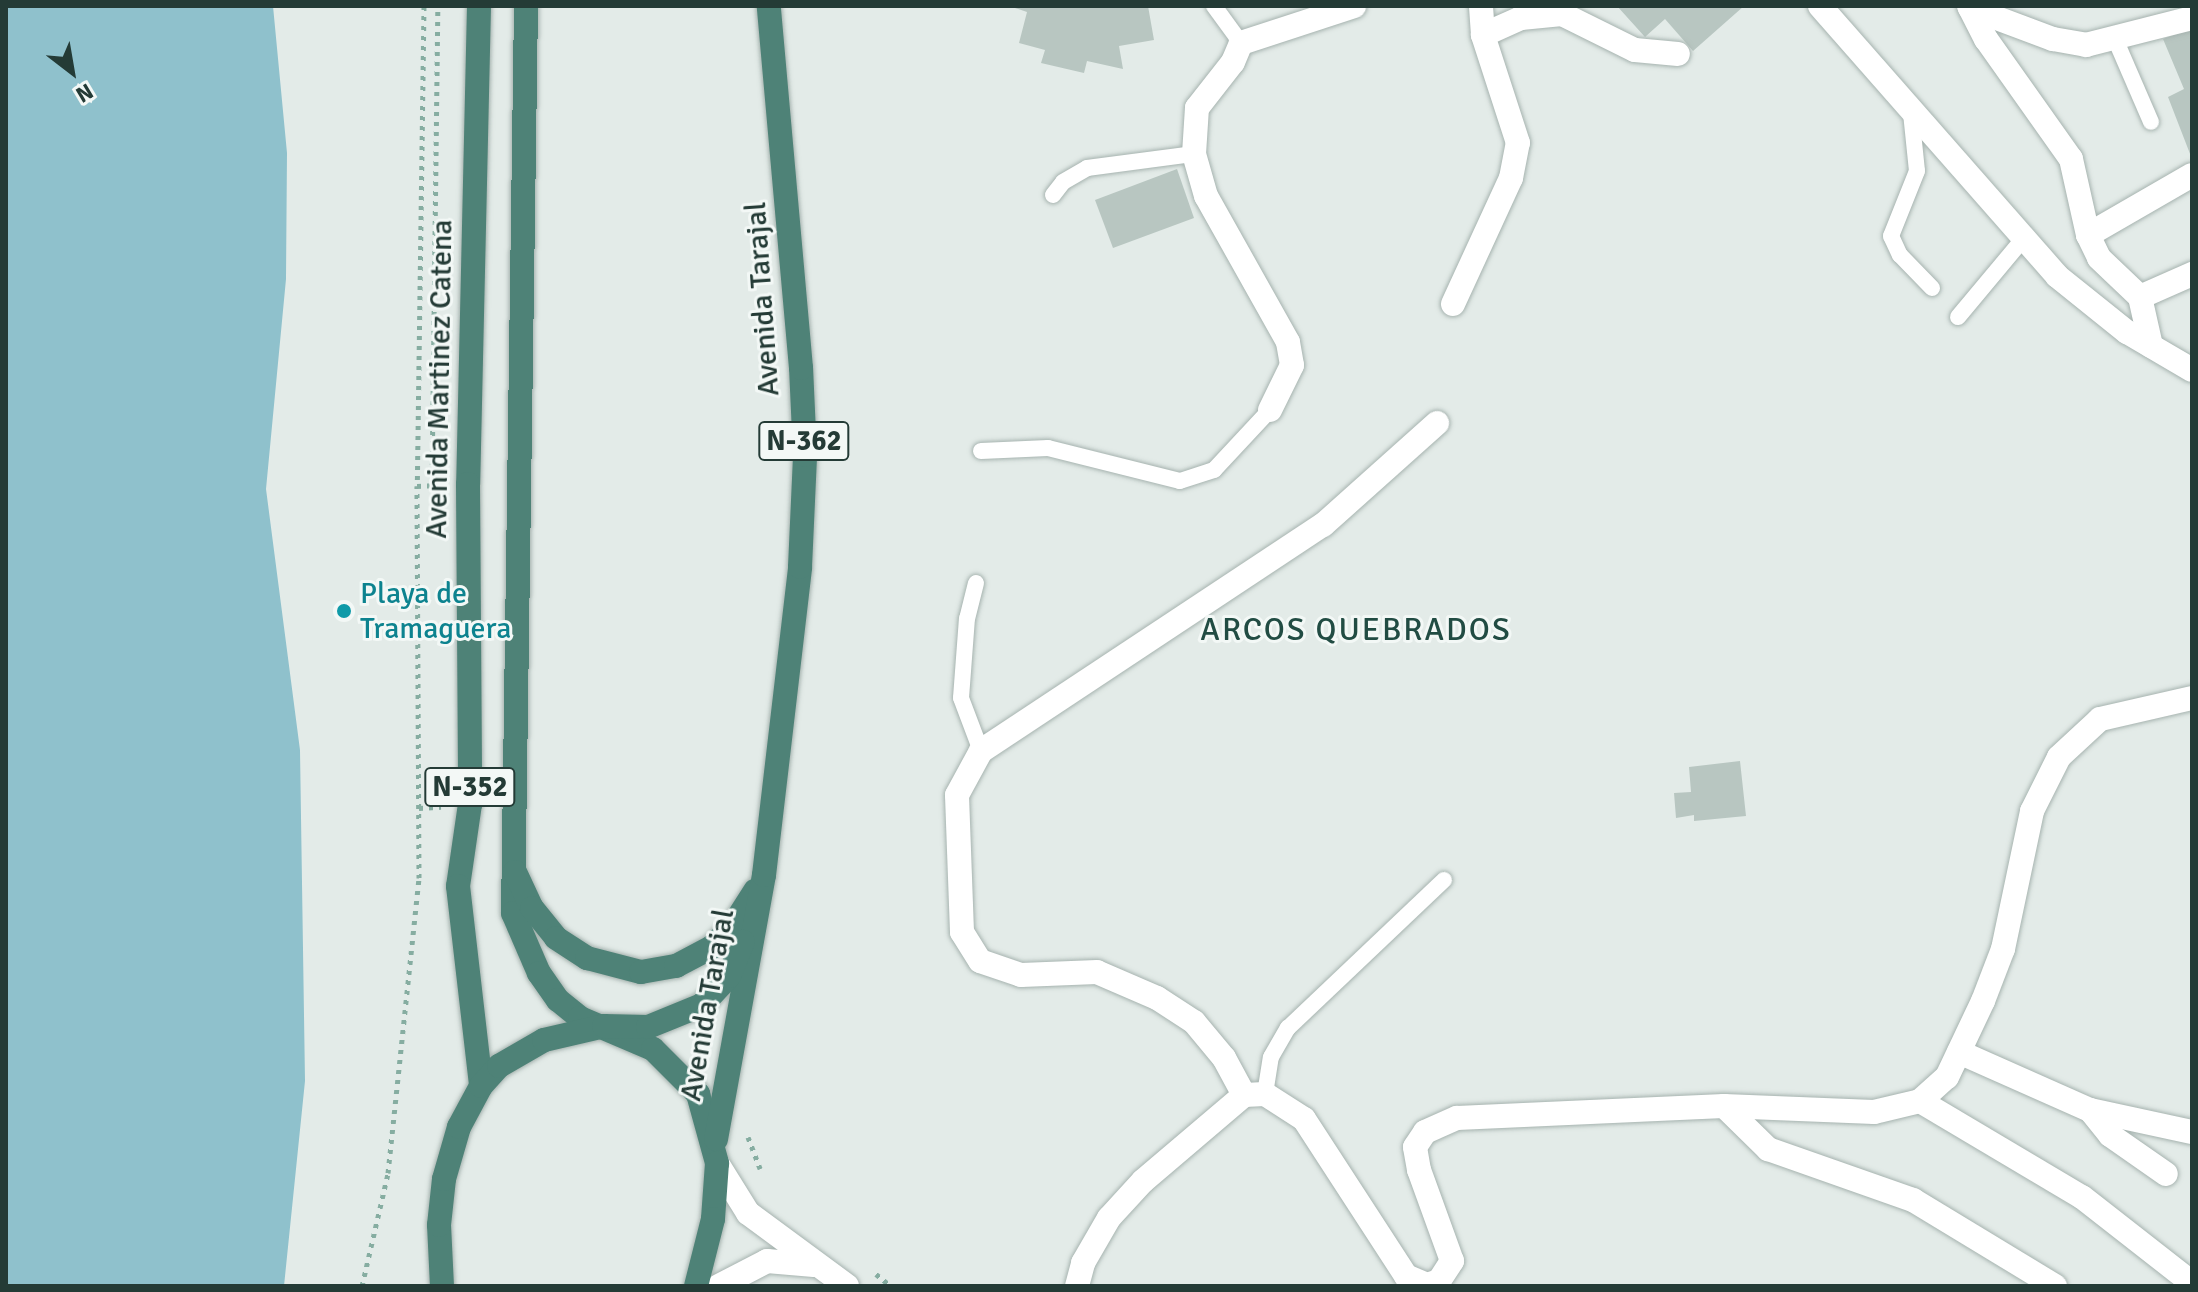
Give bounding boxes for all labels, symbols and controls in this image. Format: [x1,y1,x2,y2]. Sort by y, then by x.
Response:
north arrow [32,32,112,112]
text: N [71,77,98,109]
street label: Avenida Tarajal [738,201,788,397]
street label: Avenida Martinez Catena [419,219,461,539]
road number: N-362 [758,417,850,465]
place label: Playa de Tramaguera [360,576,512,646]
marker: Playa de Tramaguera [335,602,353,620]
district label: ARCOS QUEBRADOS [1200,611,1512,649]
road number: N-352 [424,763,516,811]
street label: Avenida Tarajal [673,906,743,1104]

